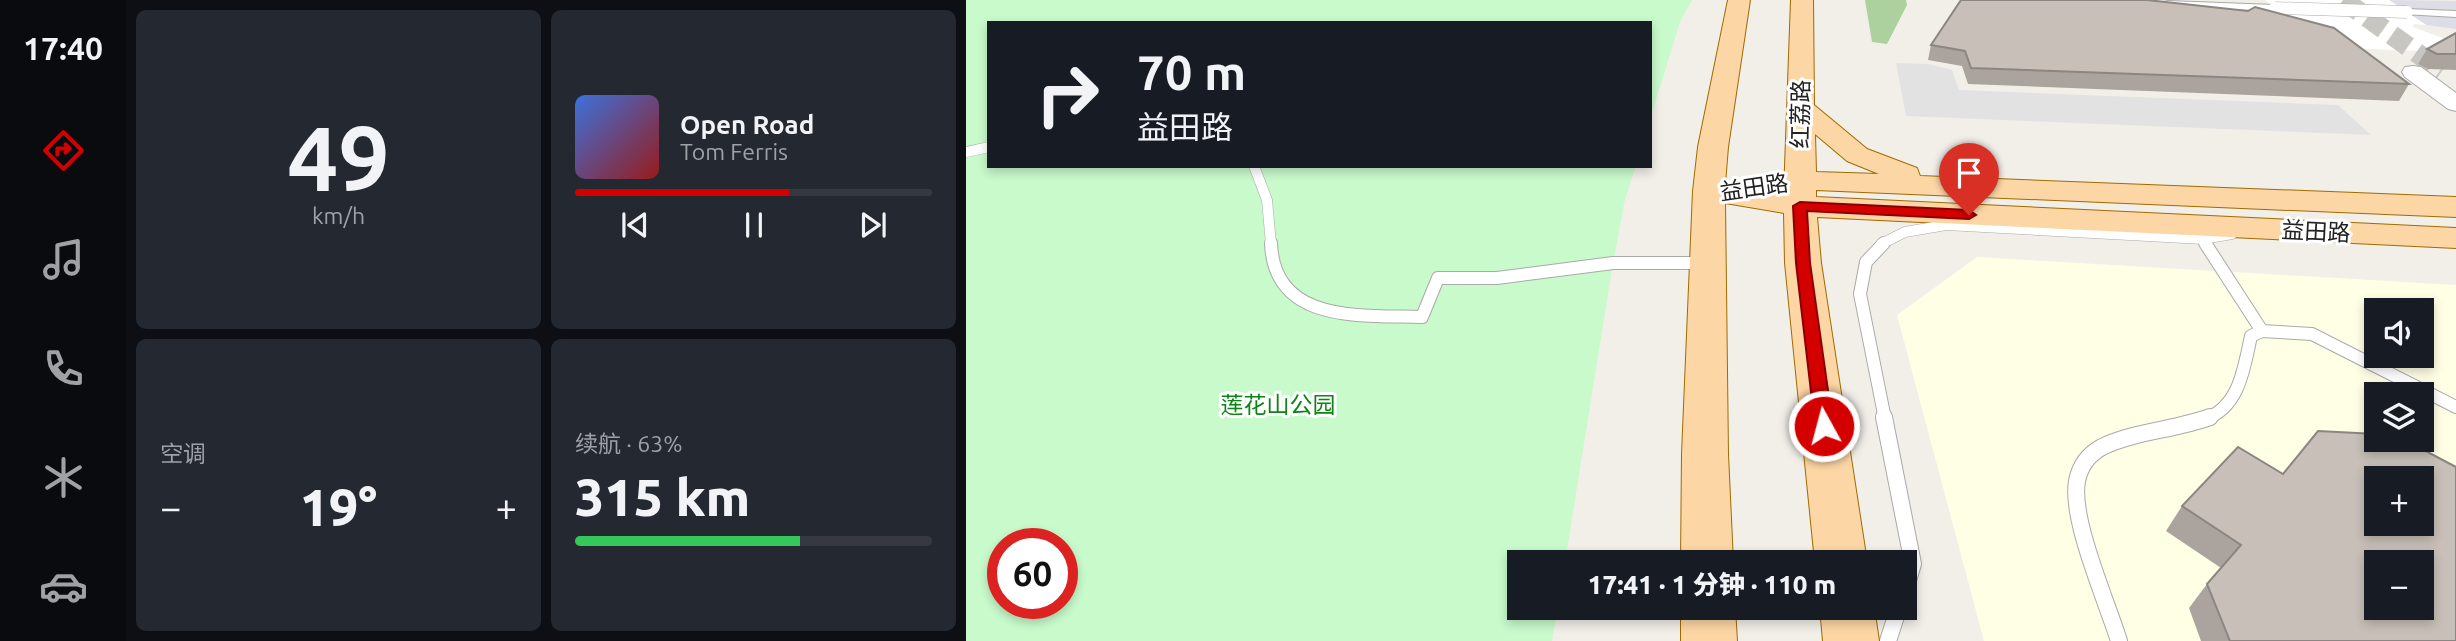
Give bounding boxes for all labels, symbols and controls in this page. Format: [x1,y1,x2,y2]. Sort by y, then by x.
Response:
text: 17:40 [23,30,103,66]
text: 70 m [1137,44,1246,99]
icon: right [1022,49,1113,140]
street label: 红荔路 [1787,79,1813,149]
text: 49 [287,106,390,208]
text: 益田路 [1137,109,1233,145]
text: Open Road [680,110,814,139]
icon: directions [39,126,88,175]
text: Tom Ferris [680,139,788,164]
pin [1939,143,1999,215]
icon: arrive [1950,154,1988,192]
street label: 益田路 [1718,170,1790,204]
text: km/h [312,203,365,228]
icon: previous [616,206,654,244]
icon: pause [735,206,773,244]
icon: next [854,206,892,244]
street label: 益田路 [2281,217,2351,245]
icon: music [39,235,88,284]
map controls [2364,298,2434,620]
button: sound [2364,298,2434,368]
icon: phone [39,344,88,393]
button: layers [2364,382,2434,452]
position arrow [1787,389,1861,463]
park label: 莲花山公园 [1221,392,1336,417]
text: 续航 · 63% [575,431,682,456]
text: 空调 [160,441,206,466]
icon: climate [39,453,88,502]
button: + [2364,466,2434,536]
text: 315 km [575,468,750,526]
text: 19° [300,478,377,536]
text: − [160,486,181,528]
text: + [496,486,517,528]
speed limit sign: 60 [987,528,1078,619]
button: − [2364,550,2434,620]
icon: car [39,562,88,611]
text: 17:41 · 1 分钟 · 110 m [1588,570,1836,599]

